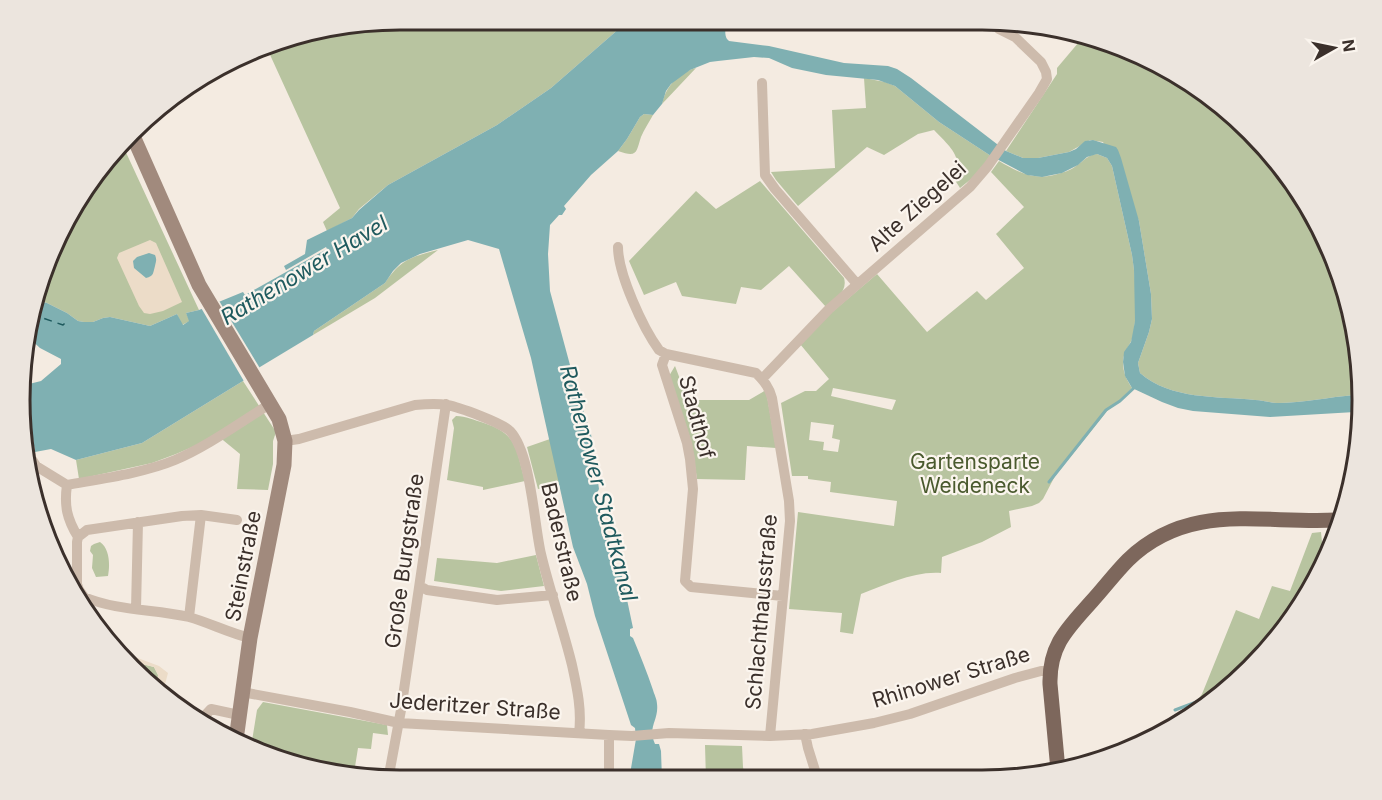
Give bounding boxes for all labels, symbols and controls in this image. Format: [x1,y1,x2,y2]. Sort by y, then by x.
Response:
north arrow [1304,18,1364,78]
text: N [1338,38,1360,53]
street label: Alte Ziegelei [863,156,971,256]
water label: Rathenower Havel [216,210,393,330]
water label: Rathenower Stadtkanal [555,362,643,605]
street label: Stadthof [674,373,720,462]
park label: Gartensparte Weideneck [910,449,1040,498]
street label: Große Burgstraße [379,472,429,650]
street label: Baderstraße [536,480,588,604]
street label: Steinstraße [220,508,266,624]
street label: Schlachthausstraße [740,513,782,711]
street label: Rhinower Straße [869,641,1033,713]
street label: Jederitzer Straße [388,688,562,724]

